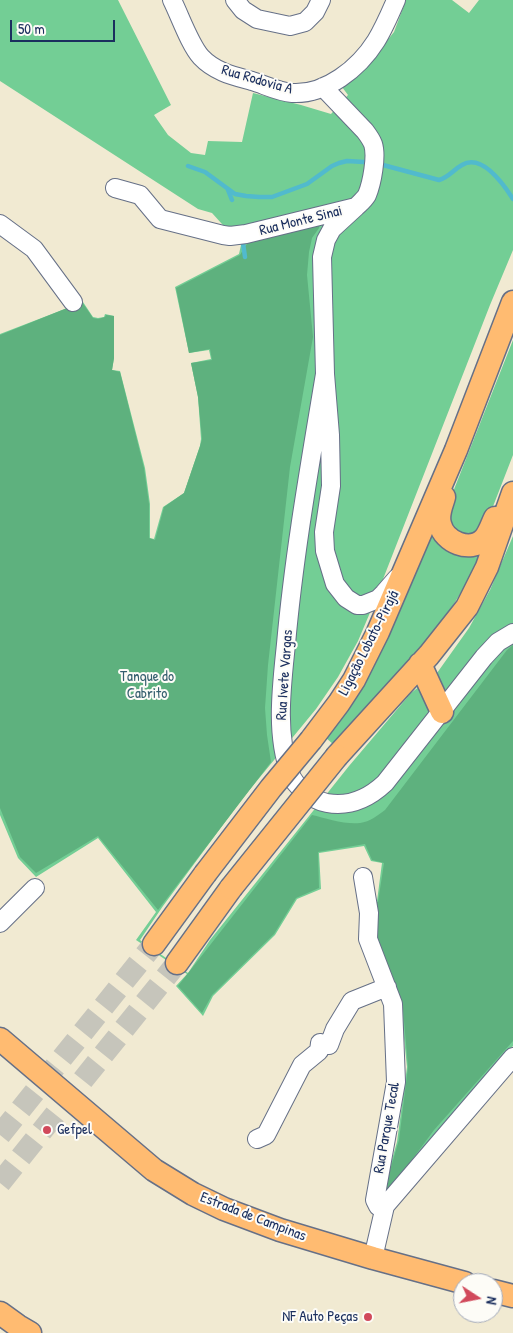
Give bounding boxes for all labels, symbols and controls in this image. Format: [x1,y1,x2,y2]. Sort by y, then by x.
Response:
scale bar [12,10,118,42]
text: 50 m [18,18,45,39]
street label: Rua Rodovia A [219,61,295,99]
street label: Rua Monte Sinai [258,202,344,240]
street label: Ligação Lobato-Pirajá [335,588,403,698]
street label: Rua Ivete Vargas [273,629,297,721]
park label: Tanque do Cabrito [120,668,174,703]
street label: Rua Parque Tecal [370,1081,404,1175]
place label: Gefpel [57,1121,92,1139]
marker: Gefpel [41,1124,53,1136]
street label: Estrada de Campinas [197,1188,309,1246]
north arrow [453,1273,503,1323]
text: N [482,1295,502,1306]
place label: NF Auto Peças [282,1308,358,1326]
marker: NF Auto Peças [362,1311,374,1323]

